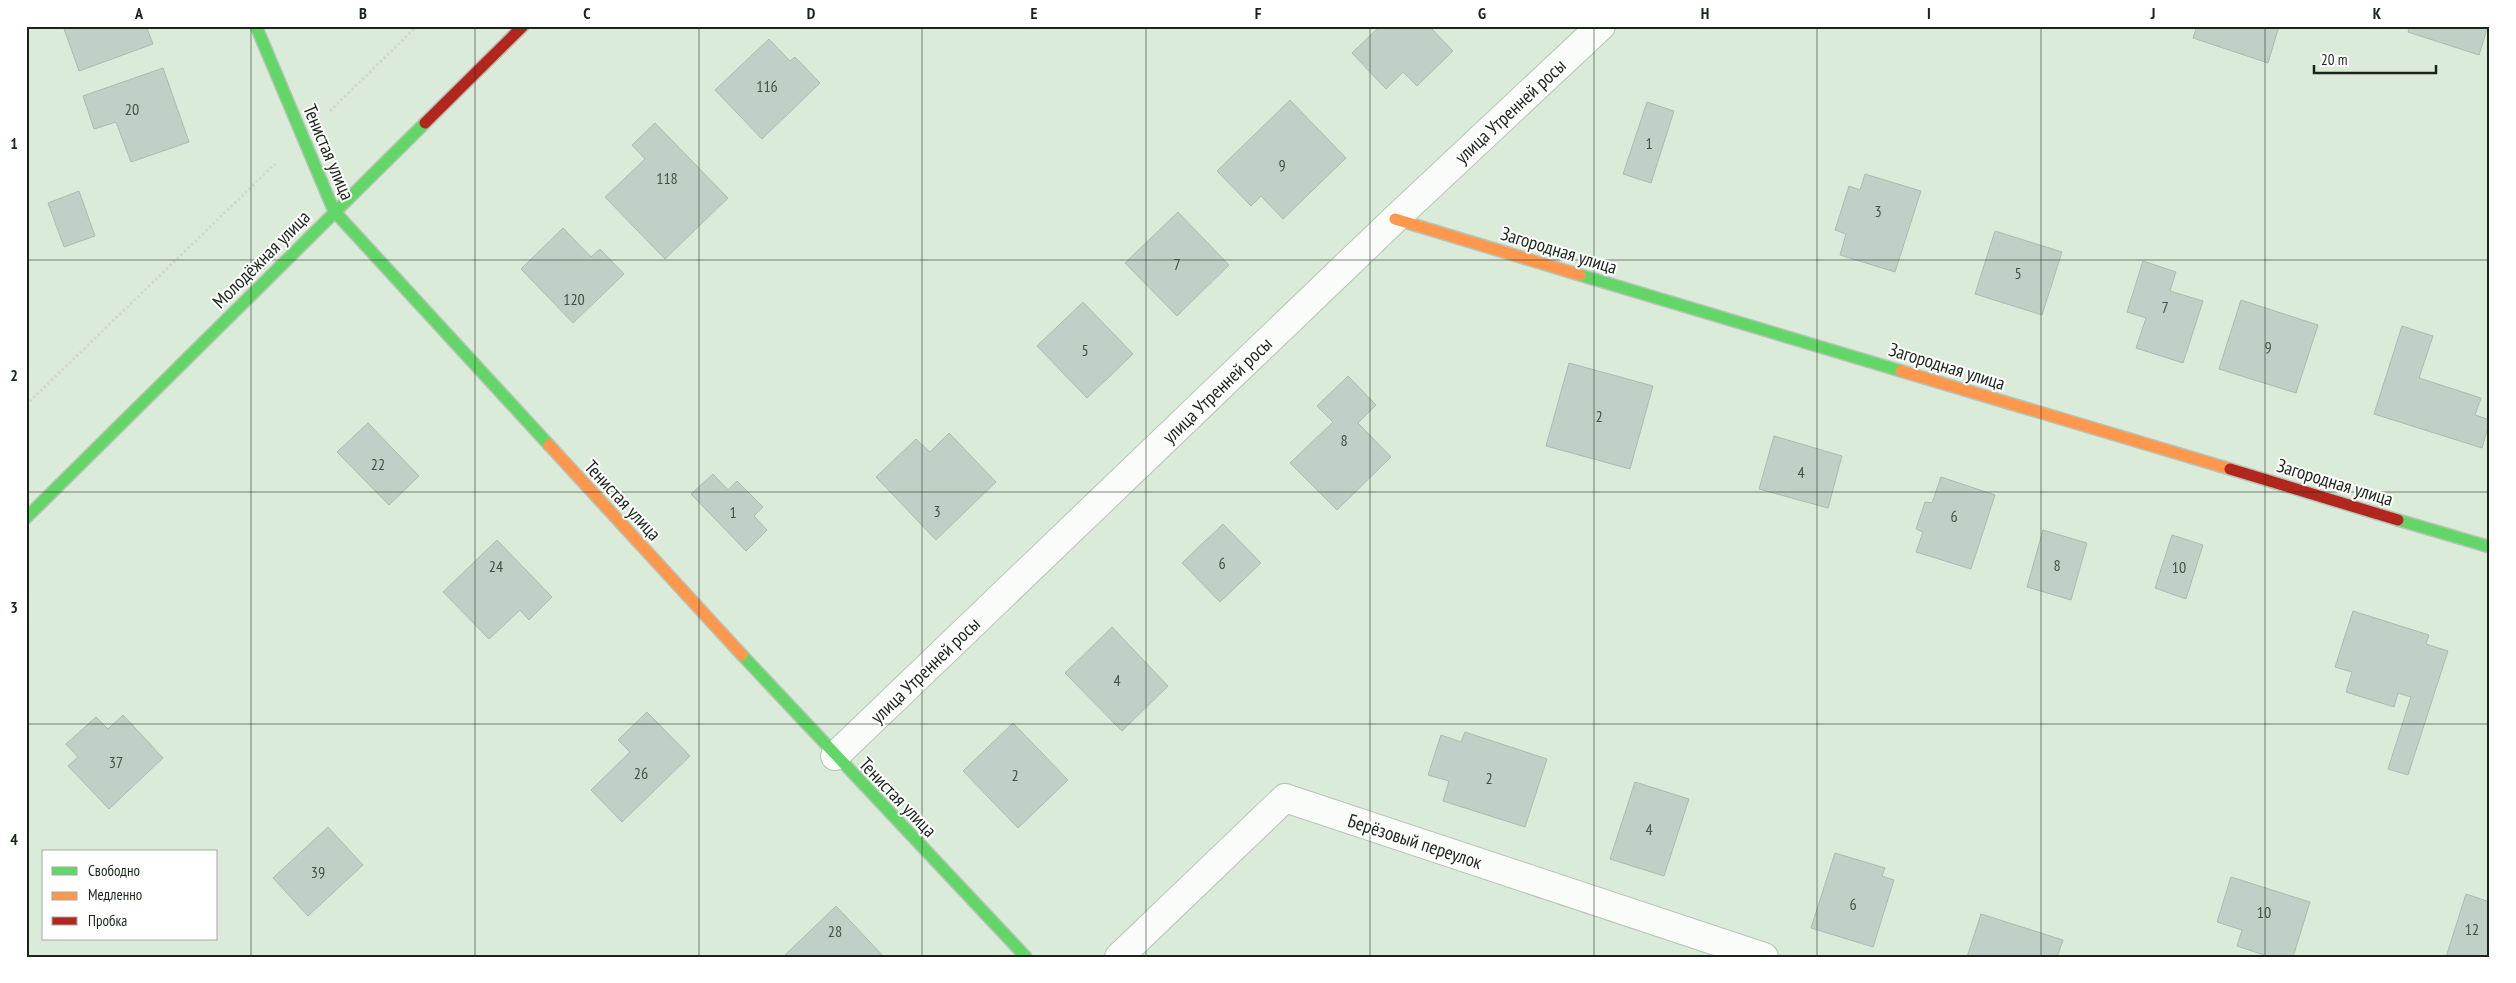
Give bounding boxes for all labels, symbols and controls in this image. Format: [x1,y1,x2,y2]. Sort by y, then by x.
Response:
text: A [134,3,144,23]
text: B [359,3,367,23]
text: C [583,3,591,23]
text: D [807,3,816,23]
text: E [1031,3,1038,23]
text: F [1255,3,1262,23]
text: G [1478,3,1486,23]
text: H [1701,3,1709,23]
text: I [1927,3,1931,23]
text: J [2150,3,2155,23]
text: K [2373,3,2382,23]
scale bar [2314,42,2436,74]
text: 20 m [2321,50,2347,69]
street label: улица Утренней росы [1449,53,1571,169]
house number: 116 [756,76,778,96]
house number: 20 [125,99,139,119]
street label: Тенистая улица [298,101,360,203]
text: 1 [10,133,18,153]
house number: 1 [1645,133,1653,153]
house number: 9 [1278,155,1286,175]
house number: 118 [656,168,678,188]
house number: 3 [1874,201,1882,221]
street label: Молодёжная улица [207,205,315,313]
street label: Загородная улица [1498,221,1620,279]
house number: 7 [1173,254,1181,274]
house number: 5 [2014,263,2022,283]
house number: 120 [563,289,585,309]
house number: 7 [2161,297,2169,317]
street label: улица Утренней росы [1157,332,1277,448]
street label: Загородная улица [1886,337,2008,395]
house number: 9 [2264,337,2272,357]
house number: 5 [1081,340,1089,360]
text: 2 [10,365,18,385]
house number: 2 [1595,406,1603,426]
house number: 8 [1340,430,1348,450]
street label: Загородная улица [2274,453,2396,511]
house number: 22 [371,454,385,474]
street label: Тенистая улица [580,455,666,545]
house number: 4 [1797,462,1805,482]
house number: 3 [933,501,941,521]
house number: 1 [729,502,737,522]
house number: 6 [1950,506,1958,526]
house number: 6 [1218,553,1226,573]
house number: 8 [2053,555,2061,575]
house number: 24 [489,556,503,576]
house number: 10 [2172,557,2186,577]
text: 3 [10,597,18,617]
street label: улица Утренней росы [865,612,985,728]
house number: 4 [1113,670,1121,690]
house number: 37 [109,752,123,772]
street label: Тенистая улица [854,752,942,842]
house number: 26 [634,763,648,783]
house number: 2 [1011,765,1019,785]
house number: 2 [1485,768,1493,788]
street label: Берёзовый переулок [1345,808,1486,874]
house number: 4 [1645,819,1653,839]
text: 4 [10,829,18,849]
legend [42,850,218,940]
text: Свободно [88,861,140,880]
house number: 39 [311,862,325,882]
text: Медленно [88,885,142,904]
house number: 6 [1849,894,1857,914]
house number: 10 [2257,902,2271,922]
text: Пробка [88,911,127,930]
house number: 12 [2465,919,2479,939]
house number: 28 [828,921,842,941]

